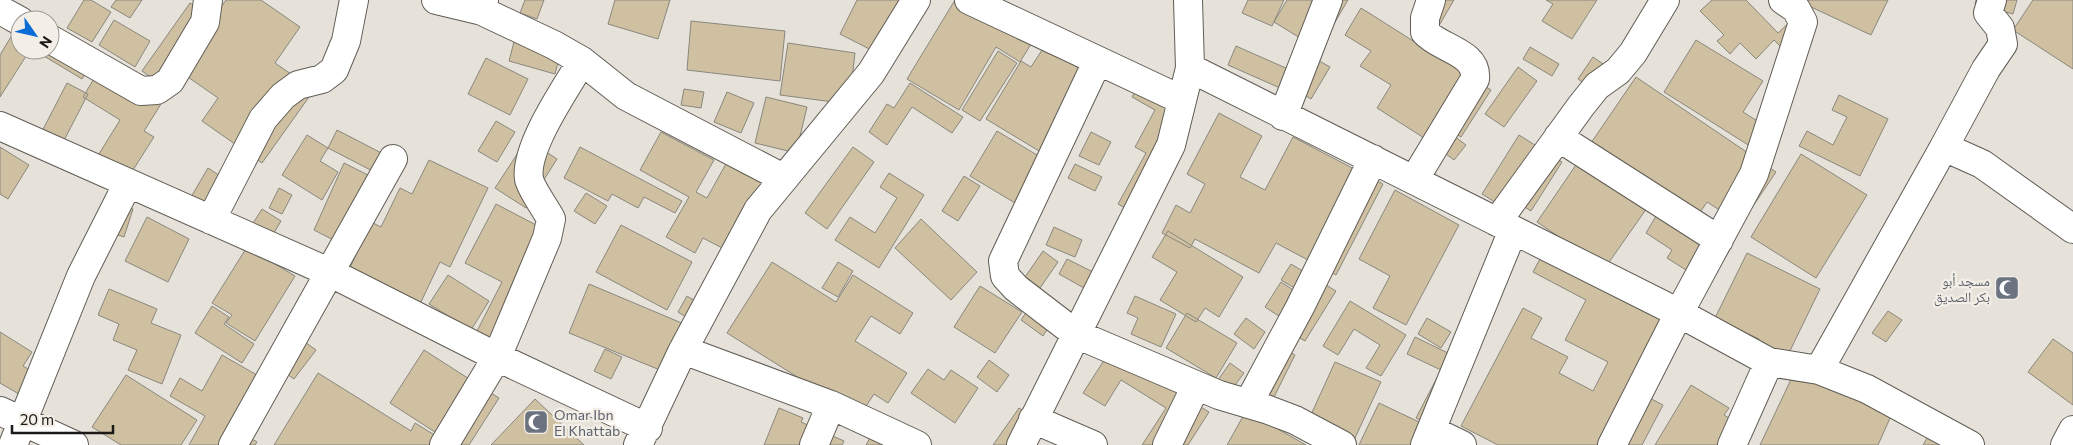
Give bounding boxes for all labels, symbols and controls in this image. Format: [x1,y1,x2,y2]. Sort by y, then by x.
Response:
north arrow [10,10,60,60]
text: N [36,33,56,52]
place label: مسجد أبو بكر الصديق [1934,272,1990,307]
mosque icon: مسجد أبو بكر الصديق [1994,275,2020,301]
scale bar [12,402,114,434]
place label: Omar Ibn El Khattab [554,406,620,439]
mosque icon: Omar Ibn El Khattab [523,409,549,435]
text: 20 m [20,410,54,428]

